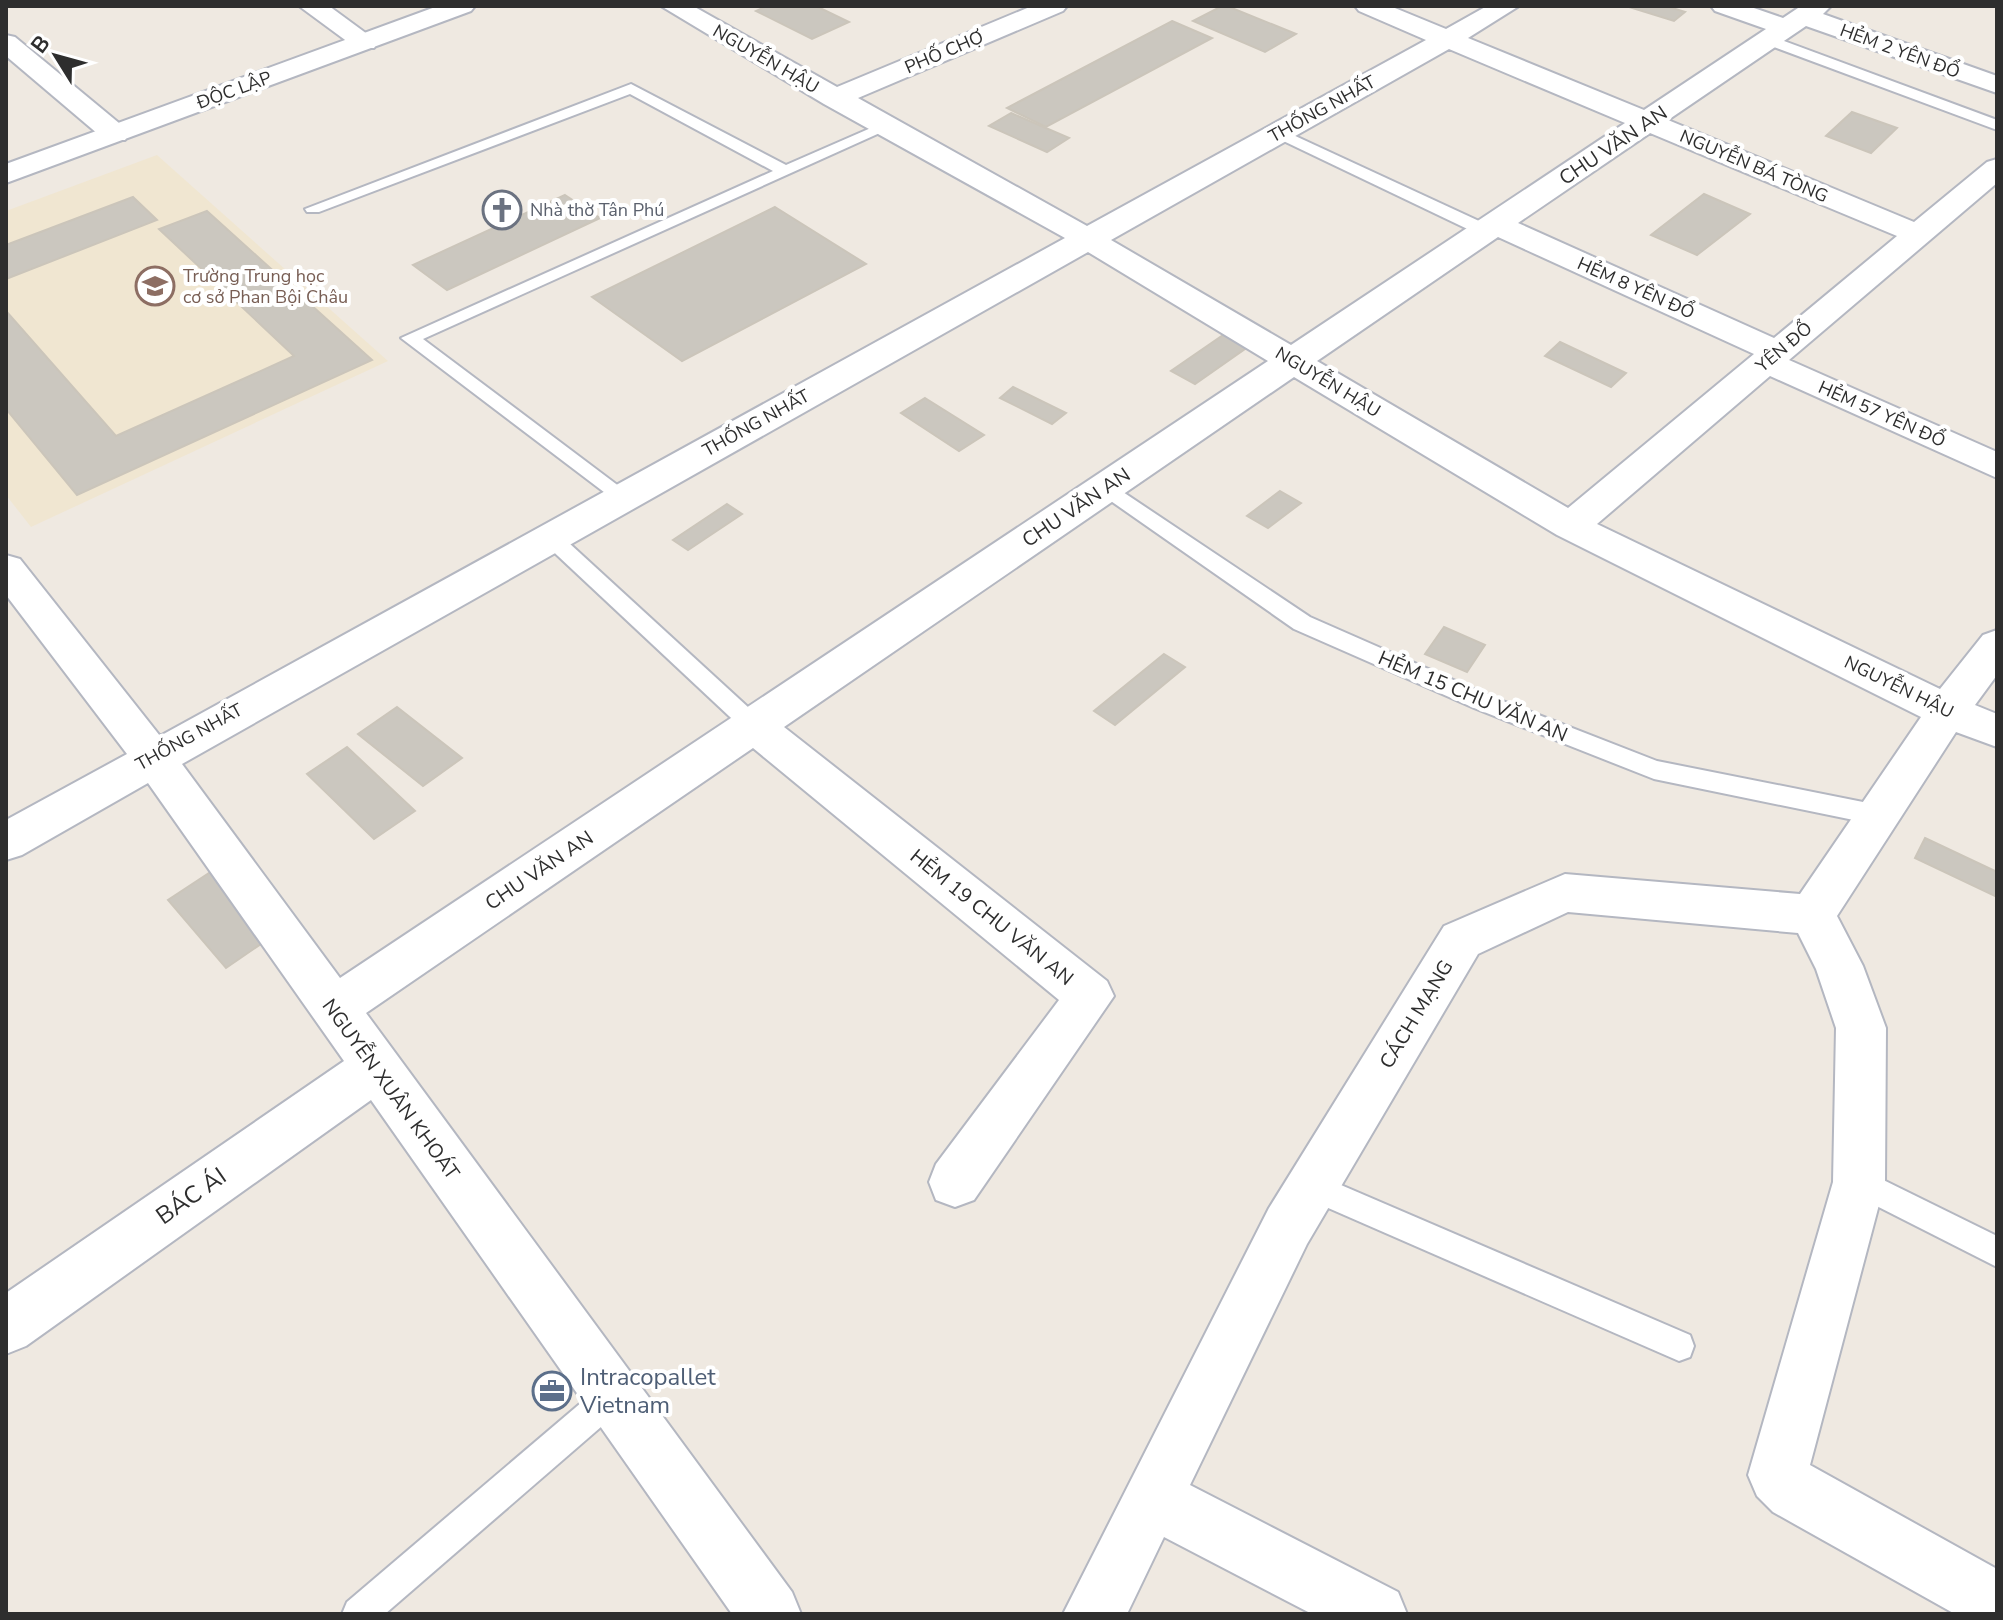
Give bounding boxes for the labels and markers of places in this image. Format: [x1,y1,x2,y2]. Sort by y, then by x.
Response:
church icon: Nhà thờ Tân Phú [481,189,523,231]
place label: Nhà thờ Tân Phú [530,198,664,222]
place label: Trường Trung học cơ sở Phan Bội Châu [183,264,348,309]
school or university icon: Trường Trung học cơ sở Phan Bội Châu [134,265,176,307]
place label: Intracopallet Vietnam [579,1361,716,1421]
office icon: Intracopallet Vietnam [531,1370,573,1412]

